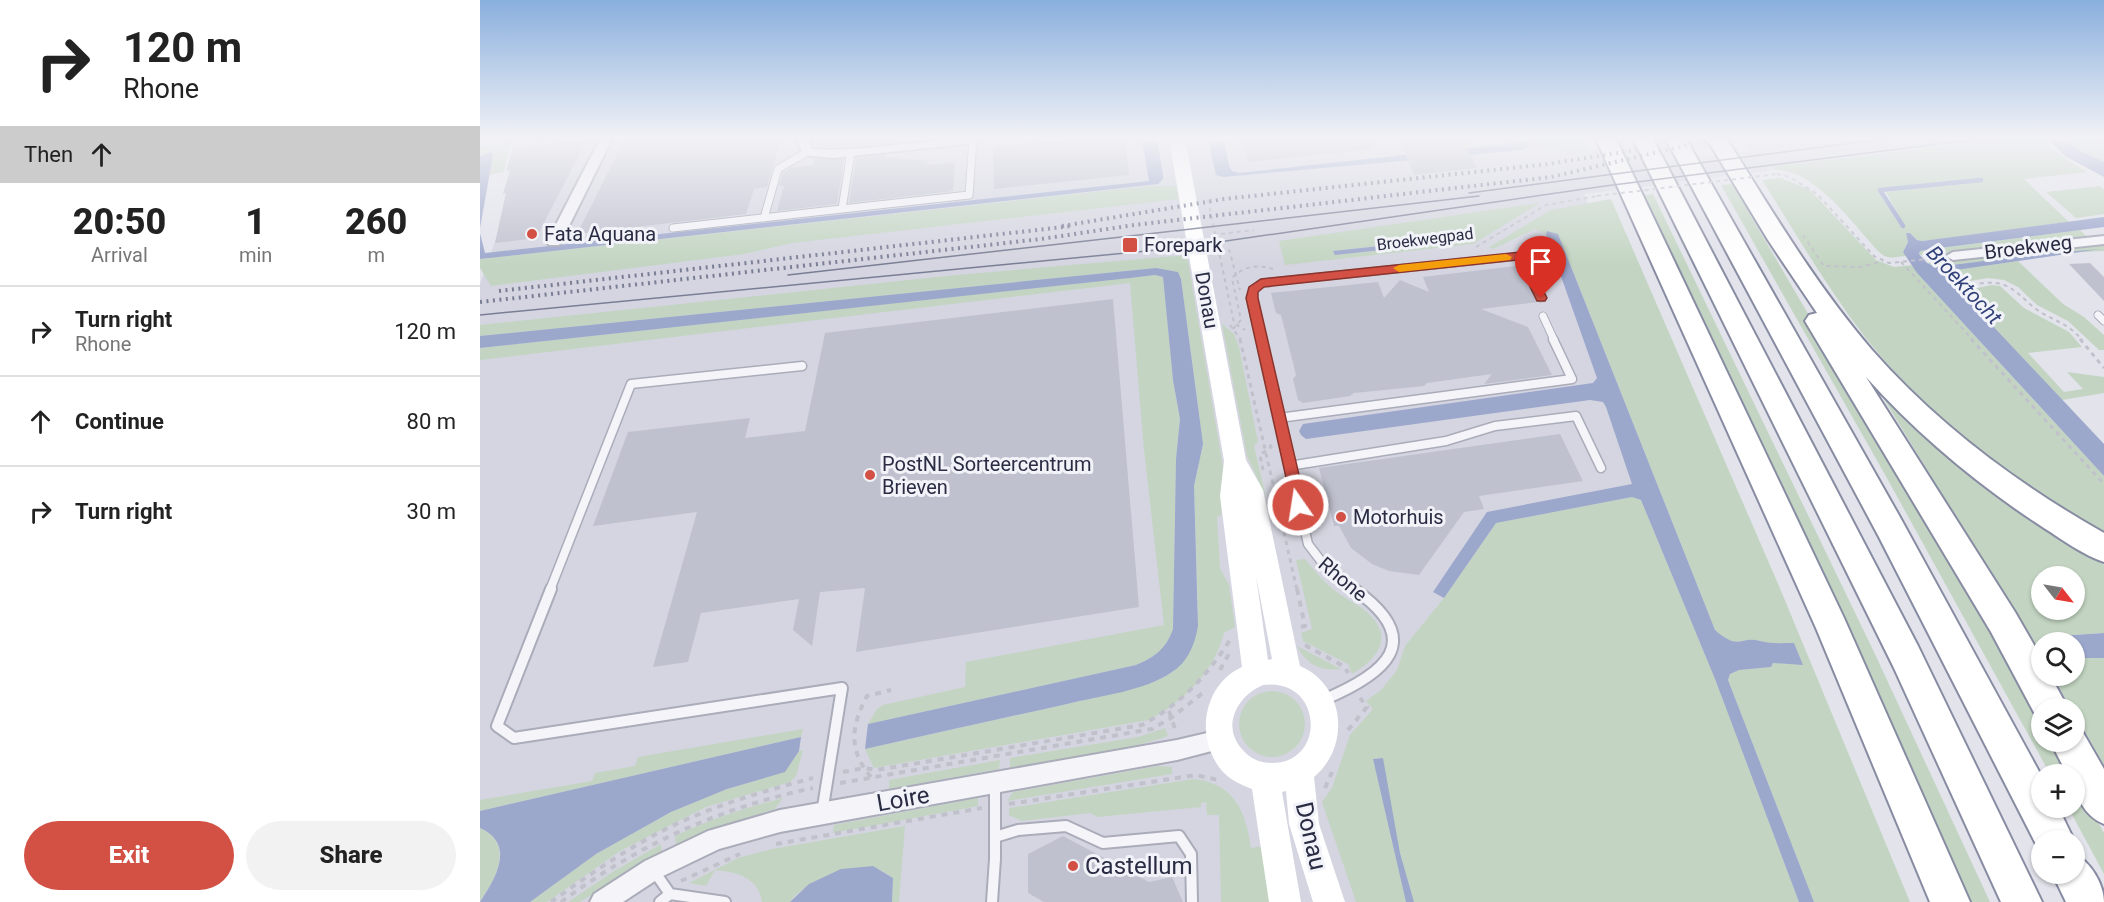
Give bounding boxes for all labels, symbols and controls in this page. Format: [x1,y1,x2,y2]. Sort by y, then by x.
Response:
text: 120 m [123,23,242,72]
icon: right [24,24,102,102]
text: Rhone [123,73,199,105]
icon: ahead [85,138,118,171]
text: Then [24,142,73,167]
text: 20:50 [73,201,166,243]
text: 1 [245,201,266,243]
text: 260 [345,201,407,243]
place label: Fata Aquana [544,222,656,246]
street label: Broekwegpad [1376,224,1474,254]
marker: Fata Aquana [525,227,539,241]
street label: Broekweg [1983,230,2073,264]
place label: Forepark [1144,233,1223,257]
marker: Forepark [1121,236,1139,254]
pin [1515,236,1566,298]
water label: Broektocht [1922,241,2007,330]
text: Arrival [91,243,148,267]
text: min [239,243,272,267]
text: m [367,243,385,267]
icon: arrive [1524,245,1557,278]
street label: Donau [1190,270,1224,330]
text: Turn right [75,307,172,332]
icon: right [24,315,57,348]
text: 120 m [394,319,456,344]
text: Rhone [75,332,131,356]
icon: ahead [24,405,57,438]
text: Continue [75,409,164,434]
text: 80 m [407,409,456,434]
place label: PostNL Sorteercentrum Brieven [882,452,1092,499]
marker: PostNL Sorteercentrum Brieven [863,468,877,482]
position arrow [1266,473,1330,537]
icon: right [24,495,57,528]
text: Turn right [75,499,172,524]
text: 30 m [407,499,456,524]
place label: Motorhuis [1353,505,1444,529]
marker: Motorhuis [1334,510,1348,524]
street label: Rhone [1314,552,1372,606]
north arrow [2031,566,2085,620]
map controls [2031,566,2085,884]
button: search [2031,632,2085,686]
button: layers [2031,698,2085,752]
button: + [2031,764,2085,818]
street label: Loire [874,781,932,817]
street label: Donau [1290,799,1332,873]
button: Exit [24,821,234,890]
button: Share [246,821,456,890]
button: − [2031,830,2085,884]
place label: Castellum [1085,852,1193,880]
marker: Castellum [1066,859,1080,873]

